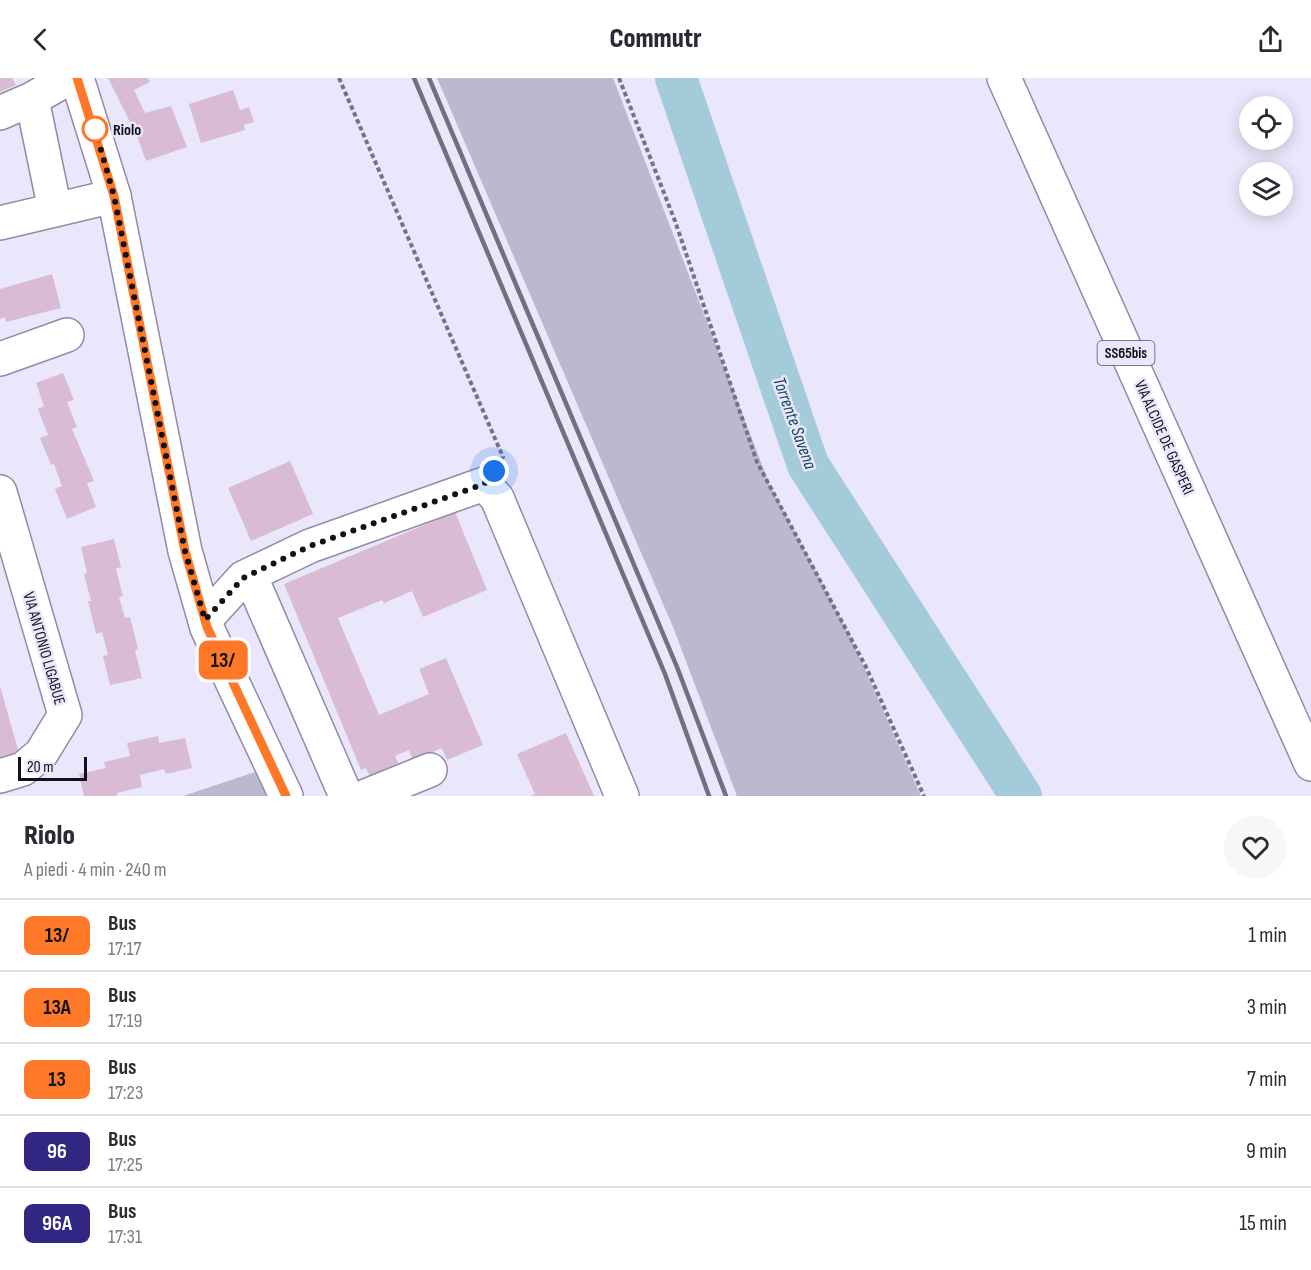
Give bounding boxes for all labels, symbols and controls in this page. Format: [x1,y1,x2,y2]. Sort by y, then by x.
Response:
icon: back [24,23,57,56]
text: Commutr [609,23,702,55]
icon: share [1254,23,1287,56]
map controls [1239,96,1293,216]
button: locate [1239,96,1293,150]
marker: Riolo [82,116,108,142]
place label: Riolo [113,121,141,140]
button: layers [1239,162,1293,216]
road number: SS65bis [1098,341,1154,365]
water label: Torrente Savena [768,374,821,473]
street label: VIA ALCIDE DE GASPERI [1130,378,1197,498]
your location [479,456,509,486]
street label: VIA ANTONIO LIGABUE [18,590,69,707]
line badge: 13/ [188,640,258,680]
text: 13/ [211,648,235,673]
scale bar [18,754,87,782]
text: 20 m [27,758,54,777]
button: heart [1224,816,1287,879]
text: Riolo [24,819,75,852]
text: A piedi · 4 min · 240 m [24,858,167,882]
text: Bus [108,910,137,937]
text: 1 min [1248,922,1287,949]
text: 13/ [45,923,69,948]
text: 17:17 [108,937,142,961]
text: Bus [108,982,137,1009]
text: 3 min [1247,994,1287,1021]
text: 13A [43,995,71,1020]
text: 17:19 [108,1009,142,1033]
text: Bus [108,1054,137,1081]
text: 7 min [1247,1066,1287,1093]
text: 13 [48,1067,66,1092]
text: 17:23 [108,1081,143,1105]
text: Bus [108,1126,137,1153]
text: 9 min [1246,1138,1287,1165]
text: 96 [47,1139,67,1164]
text: 17:25 [108,1153,143,1177]
text: Bus [108,1198,137,1225]
text: 15 min [1239,1210,1287,1237]
text: 96A [42,1211,72,1236]
text: 17:31 [108,1225,142,1249]

